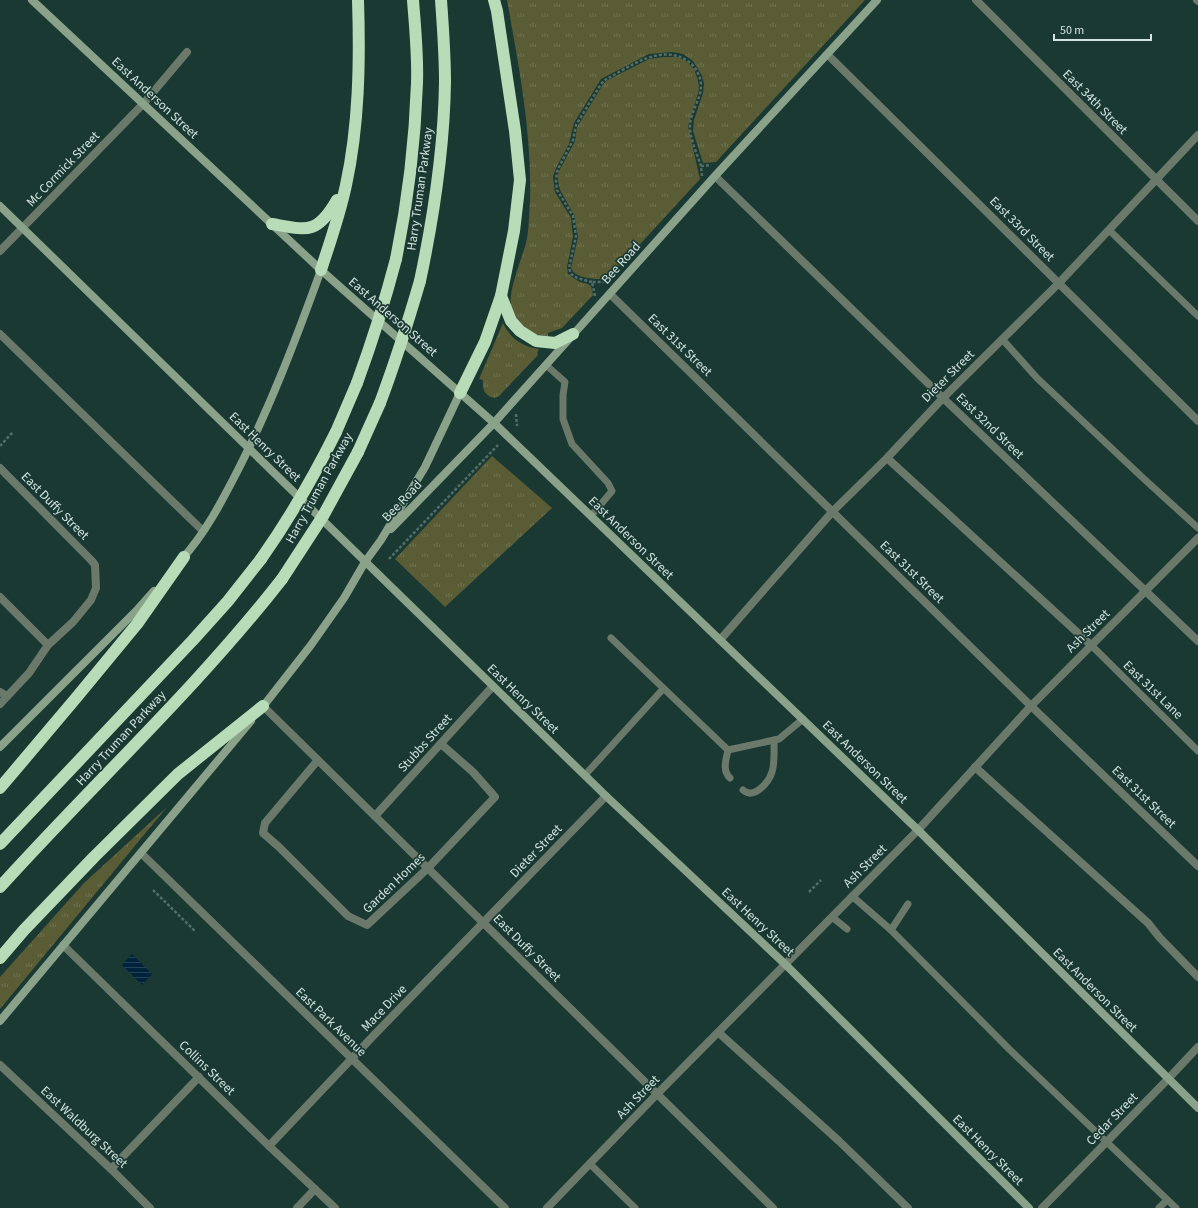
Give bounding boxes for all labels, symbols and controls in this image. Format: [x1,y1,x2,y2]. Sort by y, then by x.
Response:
scale bar [1054,16,1151,42]
text: 50 m [1060,22,1084,39]
street label: East Anderson Street [108,53,203,143]
street label: East 34th Street [1059,66,1132,139]
street label: Harry Truman Parkway [402,126,438,252]
street label: Mc Cormick Street [22,127,104,211]
street label: East 33rd Street [985,192,1059,266]
street label: Bee Road [597,238,645,288]
street label: East Anderson Street [345,273,442,361]
street label: East 31st Street [644,310,717,381]
street label: Dieter Street [918,345,979,406]
street label: East 32nd Street [952,389,1028,463]
street label: East Henry Street [225,408,305,486]
street label: Harry Truman Parkway [281,429,357,547]
street label: East Duffy Street [17,468,93,544]
street label: Bee Road [378,476,426,526]
street label: East Anderson Street [584,492,678,584]
street label: East 31st Street [876,537,949,608]
street label: Ash Street [1062,605,1114,657]
street label: East 31st Lane [1119,657,1187,723]
street label: East Henry Street [483,660,563,738]
street label: Harry Truman Parkway [72,686,170,790]
street label: Stubbs Street [394,709,457,776]
street label: East Anderson Street [818,716,912,808]
street label: East 31st Street [1108,762,1181,833]
street label: Dieter Street [506,820,566,882]
street label: Ash Street [839,840,891,892]
street label: Garden Homes [359,848,430,917]
street label: East Henry Street [718,883,799,961]
street label: East Duffy Street [489,910,565,986]
street label: East Anderson Street [1049,944,1142,1037]
street label: Mace Drive [357,981,411,1035]
street label: East Park Avenue [291,983,371,1061]
street label: Collins Street [175,1037,240,1100]
street label: Ash Street [612,1071,664,1123]
street label: East Waldburg Street [37,1082,132,1173]
street label: Cedar Street [1082,1088,1142,1149]
street label: East Henry Street [949,1111,1028,1190]

